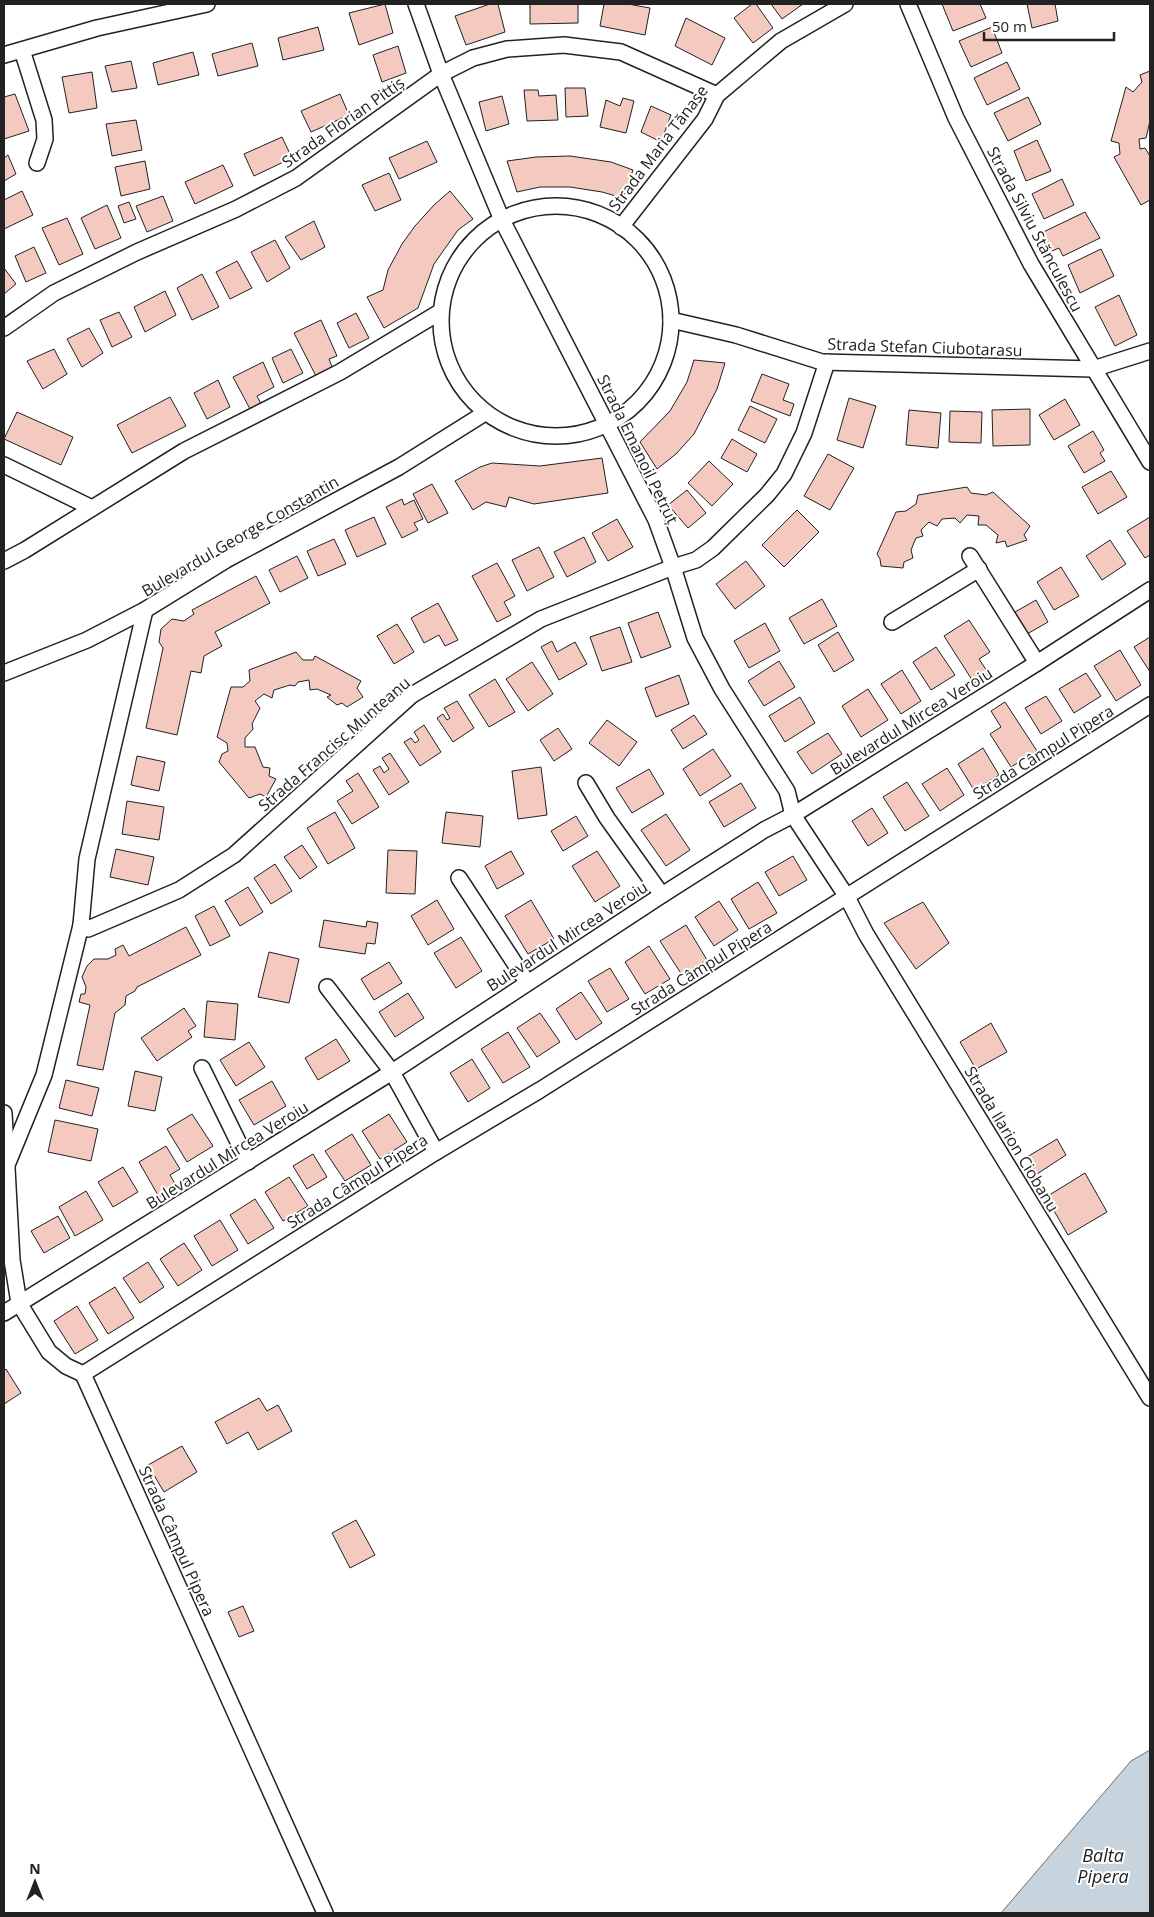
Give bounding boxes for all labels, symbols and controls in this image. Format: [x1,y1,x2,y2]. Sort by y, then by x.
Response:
scale bar [984,10,1114,42]
text: 50 m [992,16,1027,36]
street label: Strada Florian Pittiș [277,71,409,173]
street label: Strada Maria Tănase [603,80,713,216]
street label: Strada Silviu Stănculescu [982,142,1088,316]
street label: Strada Stefan Ciubotarasu [827,333,1023,361]
street label: Strada Emanoil Petruț [592,371,684,528]
street label: Bulevardul George Constantin [137,470,343,602]
street label: Bulevardul Mircea Veroiu [826,662,996,780]
street label: Strada Francisc Munteanu [253,672,415,816]
street label: Strada Câmpul Pipera [968,700,1118,804]
street label: Bulevardul Mircea Veroiu [482,876,652,996]
street label: Strada Câmpul Pipera [626,916,776,1020]
street label: Strada Ilarion Ciobanu [960,1062,1064,1216]
street label: Bulevardul Mircea Veroiu [142,1096,312,1214]
street label: Strada Câmpul Pipera [282,1129,432,1233]
street label: Strada Câmpul Pipera [134,1462,220,1620]
water label: Balta Pipera [1077,1843,1129,1888]
north arrow [10,1857,60,1907]
text: N [29,1859,41,1878]

